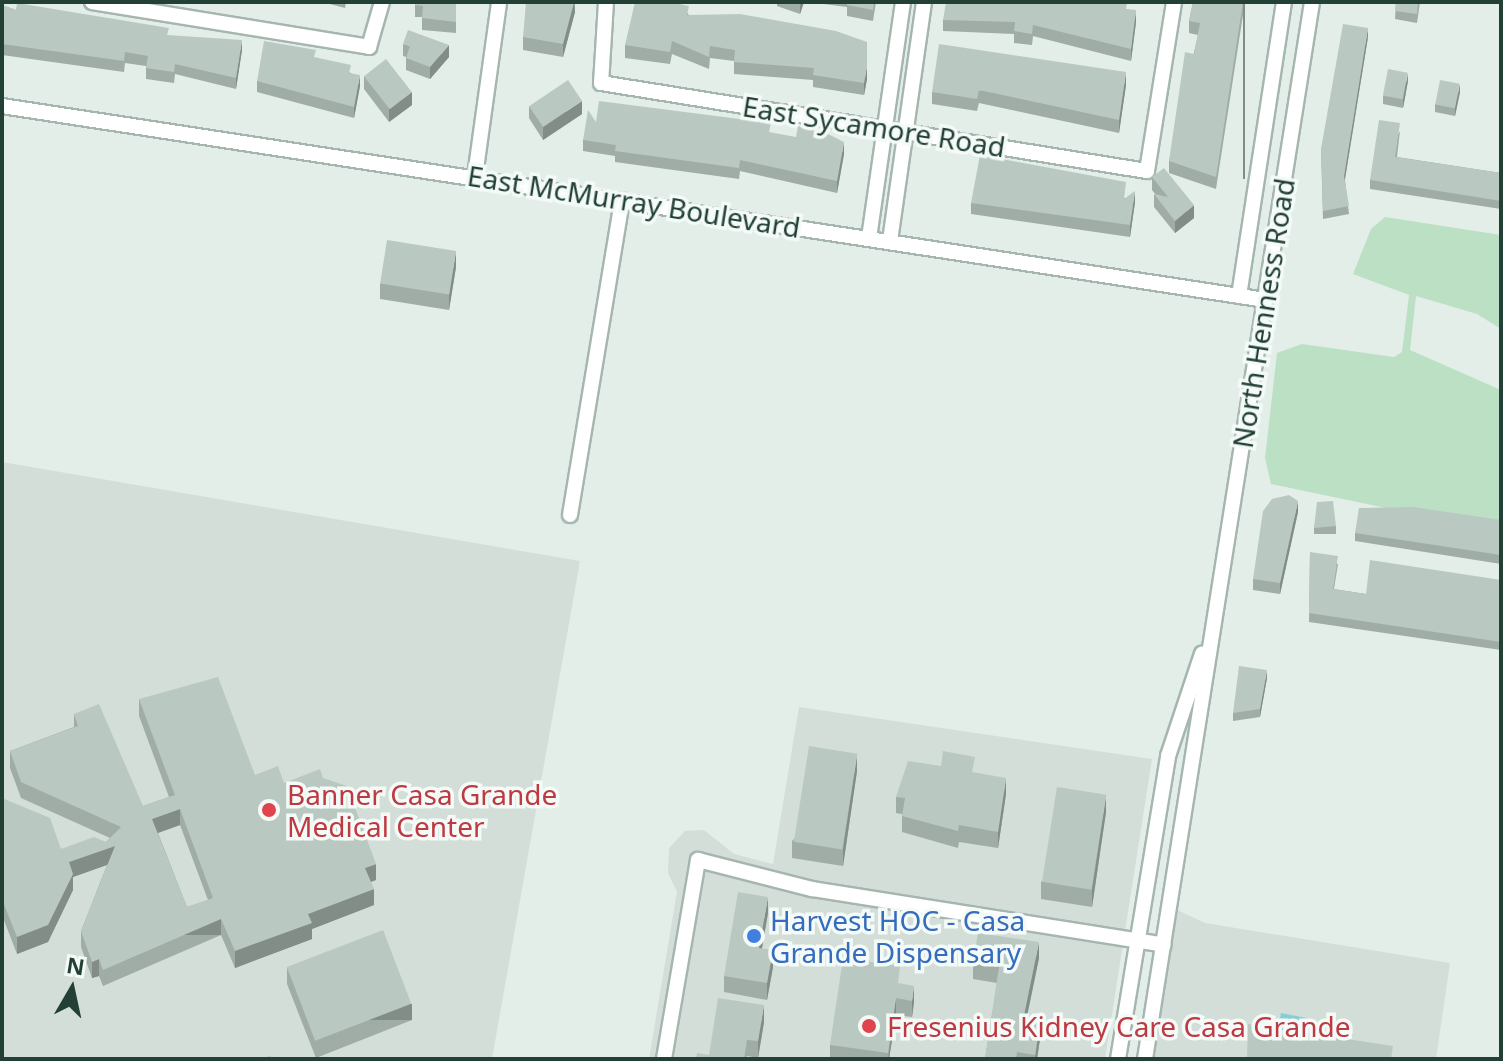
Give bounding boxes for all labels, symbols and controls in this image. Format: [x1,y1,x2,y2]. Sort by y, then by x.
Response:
street label: East Sycamore Road [740,89,1008,163]
street label: East McMurray Boulevard [465,158,803,244]
street label: North Henness Road [1225,176,1301,450]
place label: Banner Casa Grande Medical Center [287,777,557,843]
marker: Banner Casa Grande Medical Center [258,799,280,821]
place label: Harvest HOC - Casa Grande Dispensary [770,903,1025,969]
marker: Harvest HOC - Casa Grande Dispensary [745,927,763,945]
north arrow [32,949,112,1029]
text: N [65,949,87,982]
place label: Fresenius Kidney Care Casa Grande [887,1009,1351,1043]
marker: Fresenius Kidney Care Casa Grande [858,1015,880,1037]

